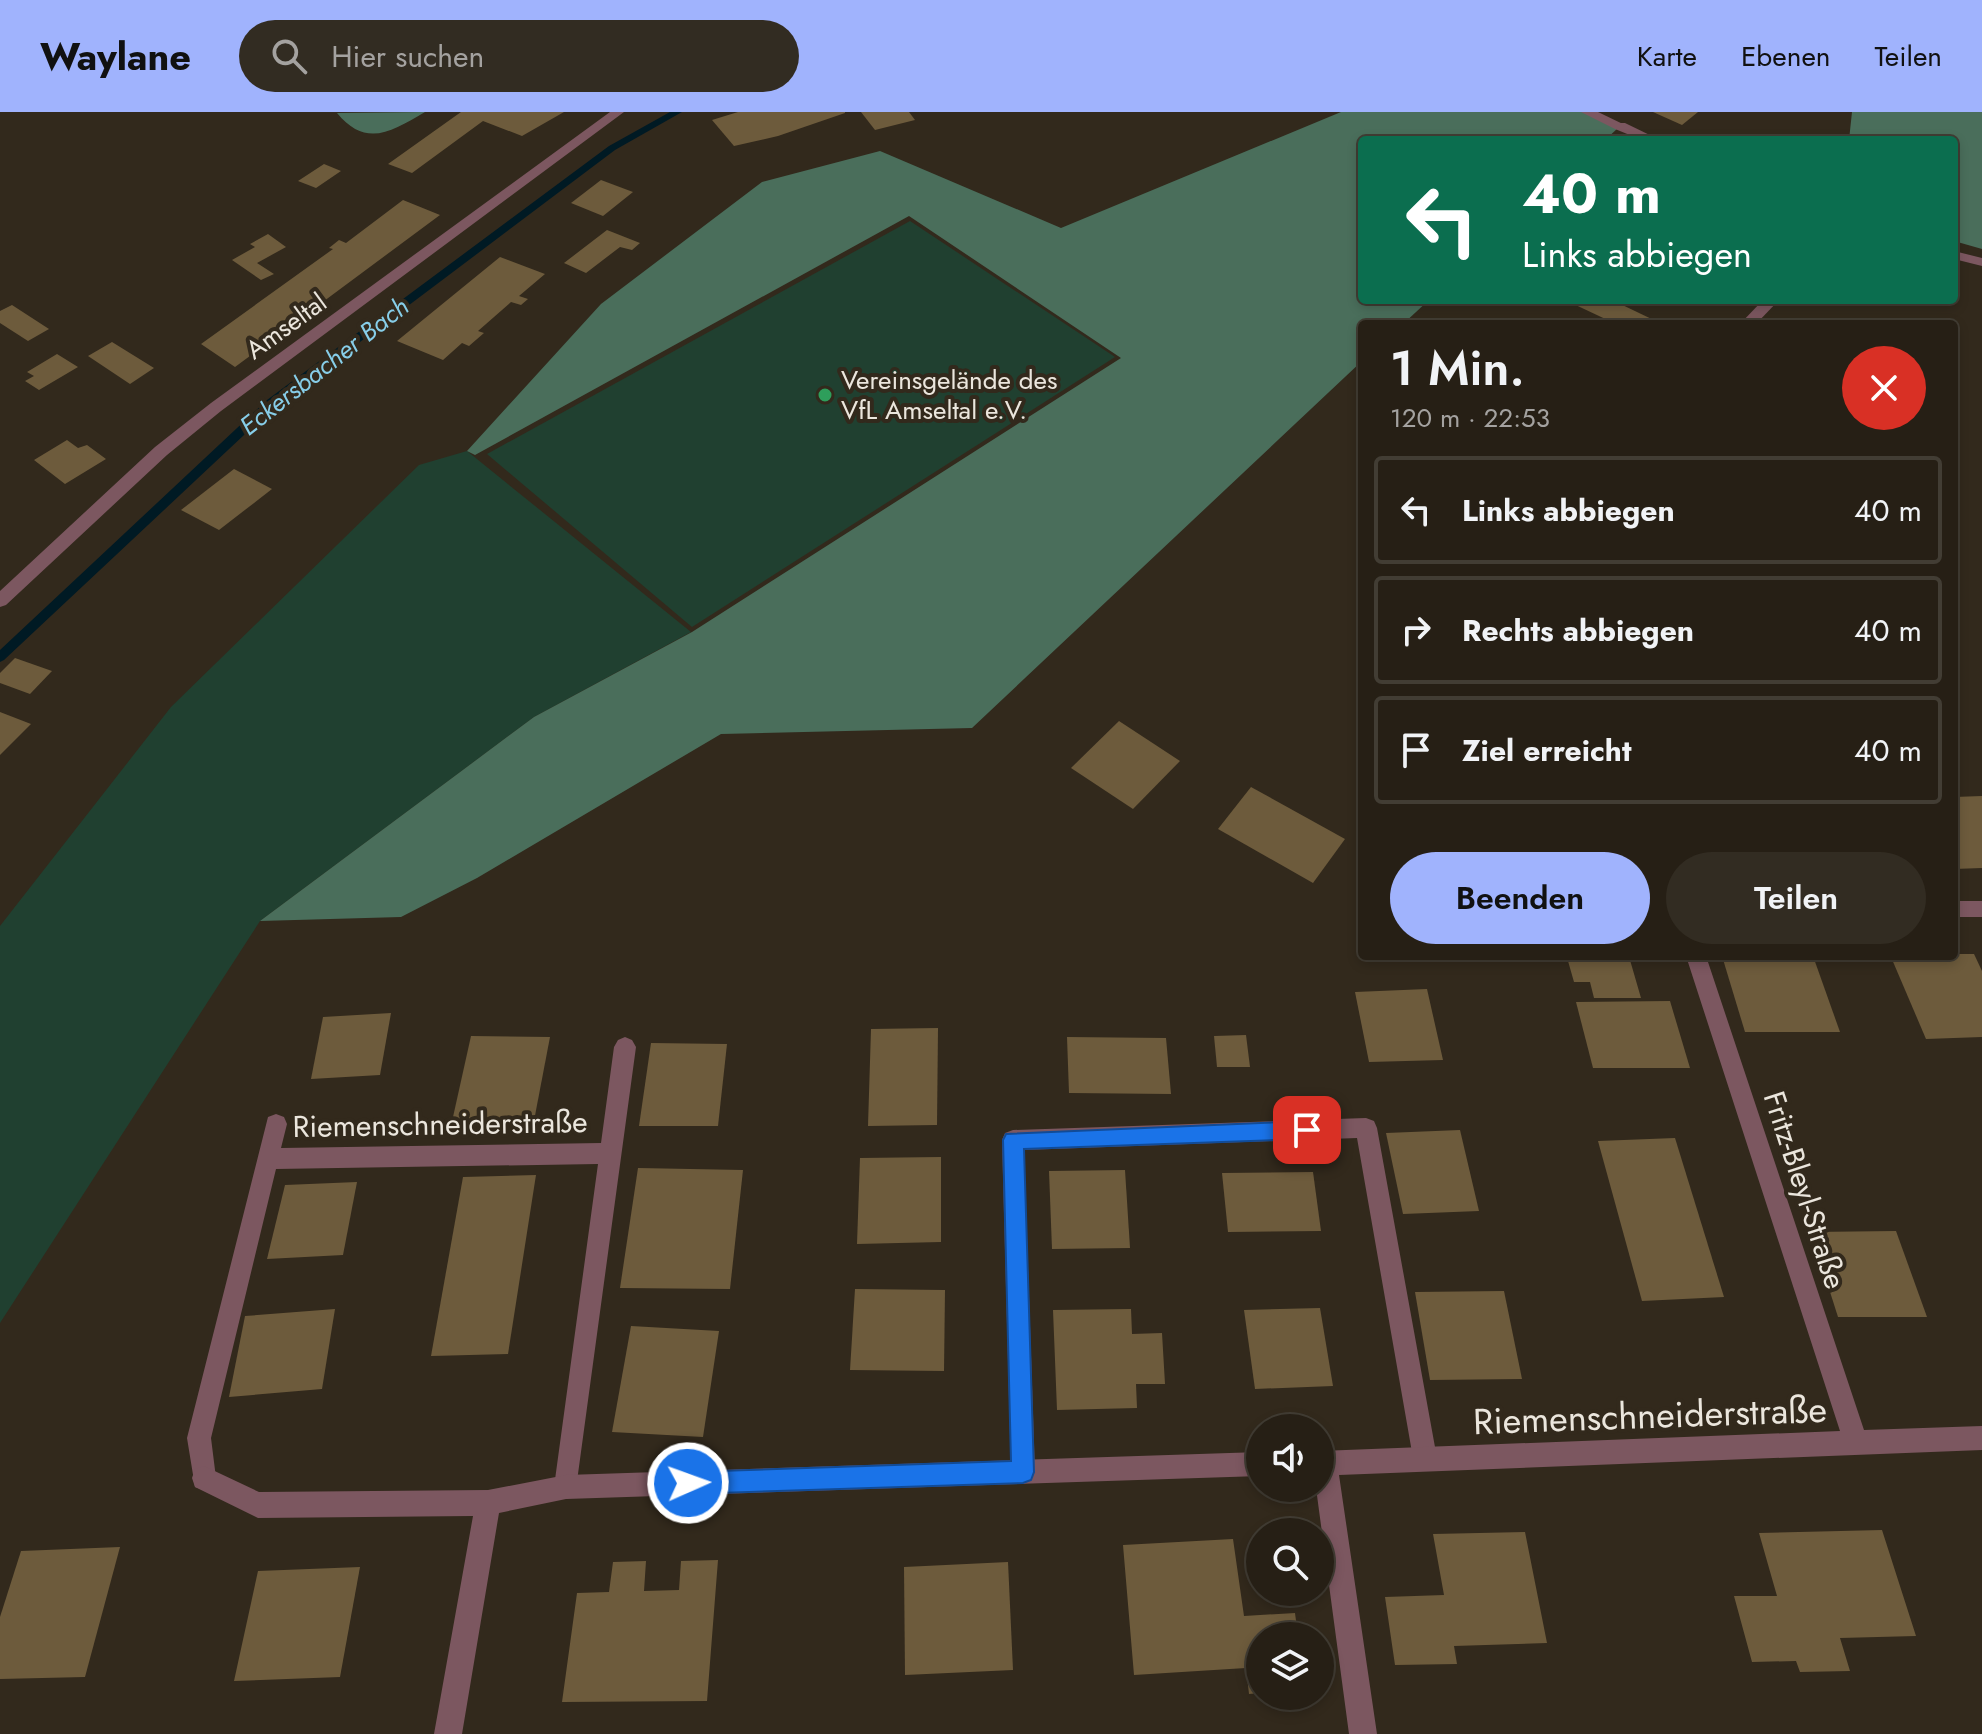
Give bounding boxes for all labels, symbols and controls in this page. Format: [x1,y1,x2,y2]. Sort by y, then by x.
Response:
search box [239,20,799,92]
text: Waylane [40,29,191,84]
icon: search [267,34,311,78]
text: Hier suchen [331,35,484,78]
text: Karte [1637,36,1697,77]
text: Ebenen [1741,36,1831,77]
text: Teilen [1875,36,1942,77]
text: 40 m [1522,153,1661,234]
icon: left [1390,168,1494,272]
text: Links abbiegen [1522,228,1752,280]
street label: Amseltal [238,284,334,368]
water label: Eckersbacher Bach [231,288,417,444]
text: 1 Min. [1390,334,1525,403]
button: close [1842,346,1926,430]
place label: Vereinsgelände des VfL Amseltal e.V. [841,361,1057,429]
marker: Vereinsgelände des VfL Amseltal e.V. [816,386,834,404]
text: 120 m · 22:53 [1390,399,1550,437]
icon: left [1394,488,1438,532]
text: Links abbiegen [1462,489,1675,532]
text: 40 m [1854,489,1922,532]
icon: right [1394,608,1438,652]
text: Rechts abbiegen [1462,609,1694,652]
text: 40 m [1854,609,1922,652]
icon: arrive [1394,728,1438,772]
text: Ziel erreicht [1462,729,1631,772]
text: 40 m [1854,729,1922,772]
button: Beenden [1390,852,1650,944]
button: Teilen [1666,852,1926,944]
street label: Fritz-Bleyl-Straße [1753,1086,1857,1294]
pin [1273,1096,1341,1164]
street label: Riemenschneiderstraße [292,1100,588,1148]
icon: arrive [1285,1108,1329,1152]
street label: Riemenschneiderstraße [1472,1383,1828,1447]
map controls [1246,1414,1334,1710]
button: sound [1246,1414,1334,1502]
position arrow [646,1441,730,1525]
button: search [1246,1518,1334,1606]
button: layers [1246,1622,1334,1710]

